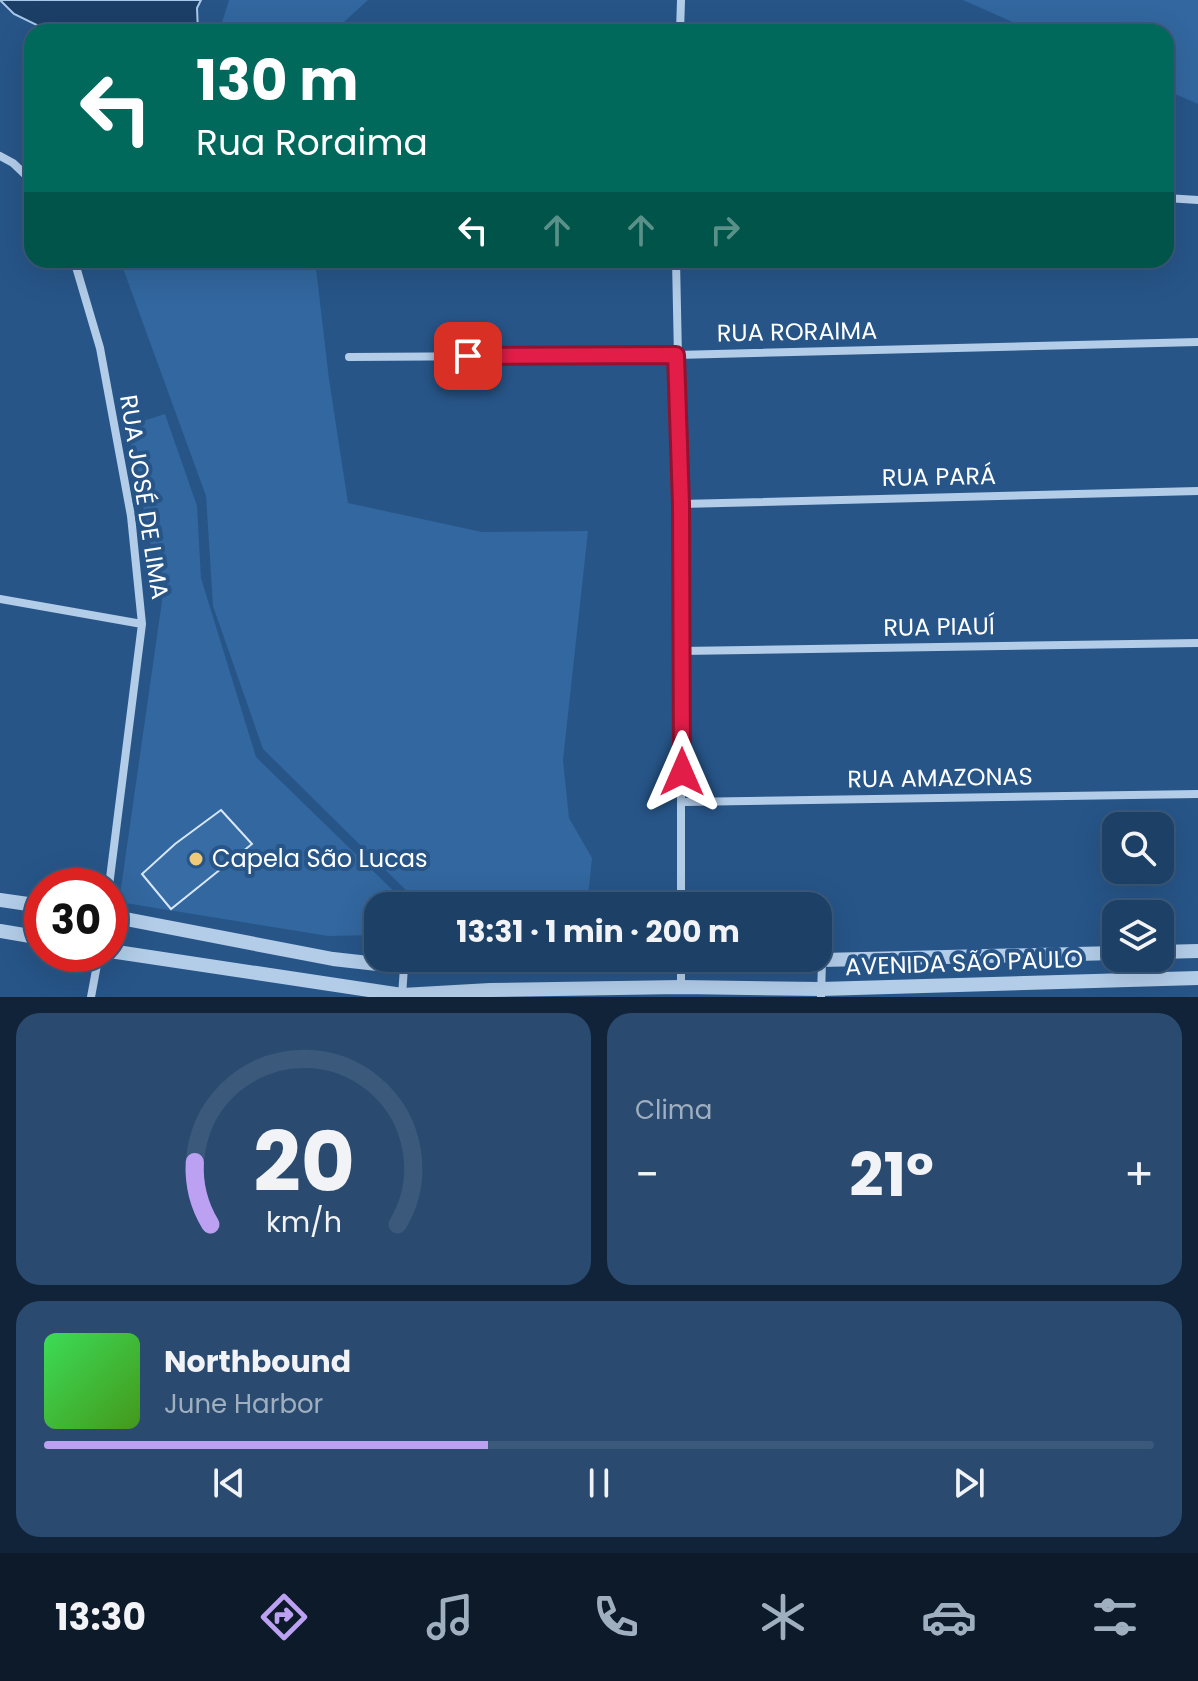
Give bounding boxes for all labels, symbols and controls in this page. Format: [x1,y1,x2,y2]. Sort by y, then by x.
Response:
text: 130 m [196,41,359,120]
icon: left [64,56,168,160]
text: Rua Roraima [196,117,428,168]
icon: left [451,208,495,252]
icon: ahead [535,208,579,252]
icon: ahead [619,208,663,252]
icon: right [703,208,747,252]
street label: RUA RORAIMA [717,314,877,349]
pin [434,322,502,390]
icon: arrive [446,334,490,378]
street label: RUA JOSÉ DE LIMA [112,392,177,602]
street label: RUA PARÁ [882,459,996,494]
street label: RUA PIAUÍ [883,609,995,644]
position arrow [640,730,724,814]
street label: RUA AMAZONAS [847,759,1033,796]
map controls [1102,812,1174,972]
button: search [1102,812,1174,884]
place label: Capela São Lucas [212,842,428,875]
marker: Capela São Lucas [187,850,205,868]
speed limit sign: 30 [24,868,128,972]
button: layers [1102,900,1174,972]
text: 13:31 · 1 min · 200 m [456,910,740,953]
street label: AVENIDA SÃO PAULO [844,942,1084,983]
text: Clima [635,1092,712,1128]
text: 20 [253,1104,354,1220]
text: 21° [849,1133,934,1217]
text: − [635,1144,659,1205]
text: + [1124,1144,1154,1205]
text: km/h [265,1202,342,1242]
text: Northbound [164,1340,351,1383]
text: June Harbor [164,1386,323,1422]
icon: previous [207,1461,251,1505]
icon: pause [577,1461,621,1505]
icon: next [947,1461,991,1505]
icon: directions [256,1589,312,1645]
icon: music [422,1589,478,1645]
icon: phone [588,1589,644,1645]
icon: climate [755,1589,811,1645]
icon: car [921,1589,977,1645]
icon: filters [1087,1589,1143,1645]
text: 13:30 [55,1592,146,1643]

